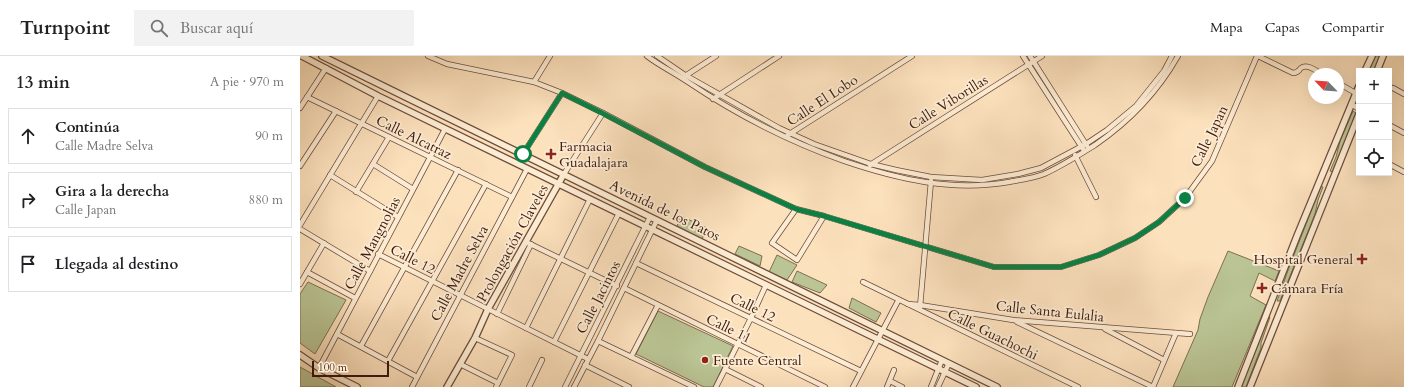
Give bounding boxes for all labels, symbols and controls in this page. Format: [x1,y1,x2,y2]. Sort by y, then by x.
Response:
search box [134,10,414,46]
text: Turnpoint [20,15,110,41]
icon: search [148,17,170,39]
text: Buscar aquí [180,18,253,38]
text: Mapa [1210,18,1243,37]
text: Capas [1265,18,1300,37]
text: Compartir [1322,18,1384,37]
north arrow [1308,68,1344,104]
map controls [1356,68,1392,176]
button: + [1356,68,1392,104]
street label: Calle El Lobo [783,70,862,130]
street label: Calle Viborillas [905,70,992,134]
text: 13 min [16,71,70,94]
text: A pie · 970 m [210,73,284,91]
street label: Calle Japan [1186,102,1233,170]
button: − [1356,104,1392,140]
street label: Calle Alcatraz [373,111,455,164]
text: Continúa [55,117,120,137]
icon: ahead [17,125,39,147]
text: 90 m [255,127,283,145]
text: Calle Madre Selva [55,137,153,155]
place label: Farmacia Guadalajara [559,137,628,172]
button: locate [1356,140,1392,176]
route start [514,145,532,163]
marker: Farmacia Guadalajara [546,149,556,159]
street label: Avenida de los Patos [606,175,723,246]
text: Gira a la derecha [55,181,169,201]
street label: Prolongación Claveles [472,181,553,306]
icon: right [17,189,39,211]
route end [1176,189,1194,207]
text: 880 m [249,191,283,209]
street label: Calle Mangnolias [340,193,405,293]
text: Calle Japan [55,201,117,219]
street label: Calle Madre Selva [426,222,493,324]
street label: Calle 12 [387,240,439,279]
place label: Hospital General [1253,250,1353,269]
icon: arrive [17,253,39,275]
marker: Hospital General [1356,253,1368,265]
text: Llegada al destino [55,254,178,274]
street label: Calle Jacintos [572,257,625,337]
place label: Cámara Fría [1271,279,1344,298]
marker: Cámara Fría [1256,282,1268,294]
street label: Calle 12 [727,288,779,327]
street label: Calle Santa Eulalia [995,296,1105,327]
street label: Calle Guachochi [944,304,1041,365]
street label: Calle 11 [703,309,755,348]
place label: Fuente Central [713,351,802,370]
marker: Fuente Central [700,355,710,365]
scale bar [312,359,389,378]
text: 100 m [318,360,347,375]

